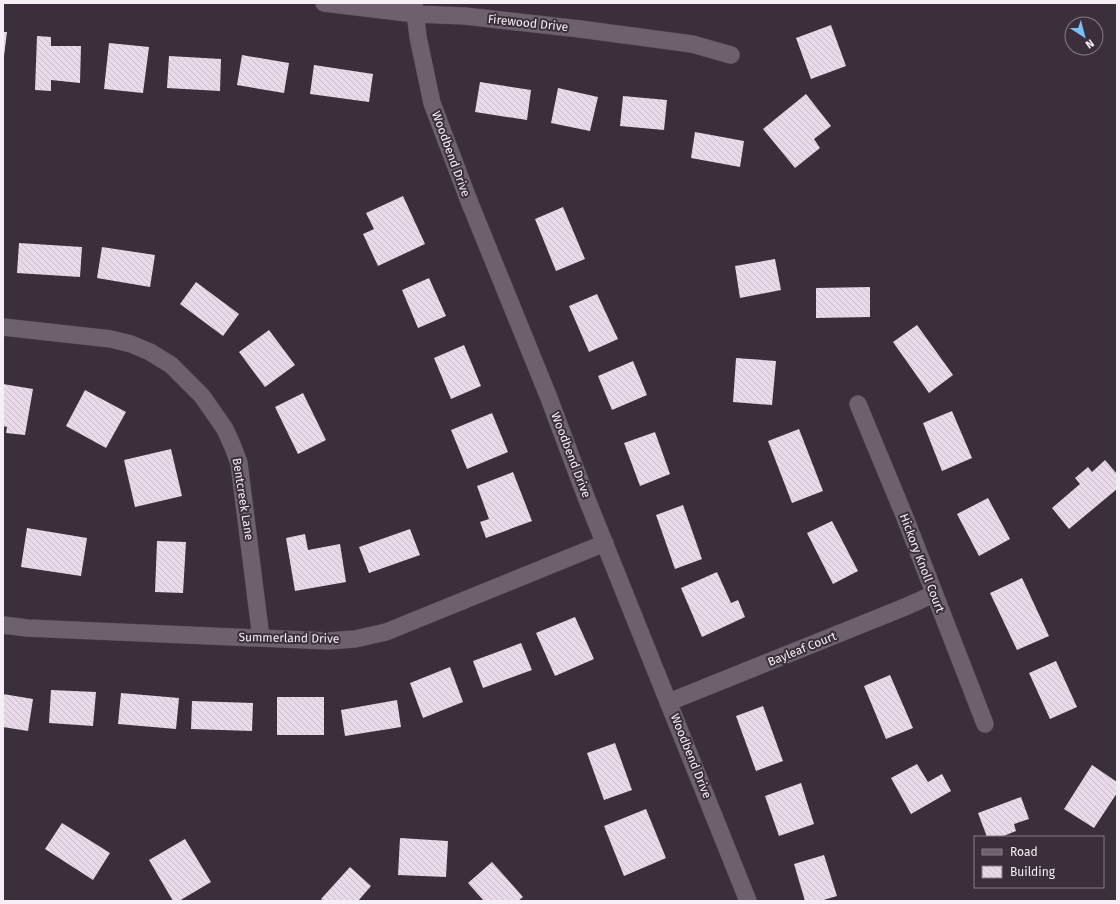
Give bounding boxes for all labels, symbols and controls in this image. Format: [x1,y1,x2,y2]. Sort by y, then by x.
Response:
street label: Firewood Drive [487,12,569,34]
north arrow [1064,16,1104,56]
text: N [1083,36,1096,51]
street label: Woodbend Drive [429,109,473,199]
street label: Woodbend Drive [548,410,594,500]
street label: Bentcreek Lane [230,457,256,541]
street label: Hickory Knoll Court [897,512,948,615]
street label: Bayleaf Court [766,629,839,669]
street label: Summerland Drive [238,630,340,646]
street label: Woodbend Drive [668,712,714,800]
legend [974,836,1104,888]
text: Road [1010,845,1038,859]
text: Building [1010,865,1056,879]

